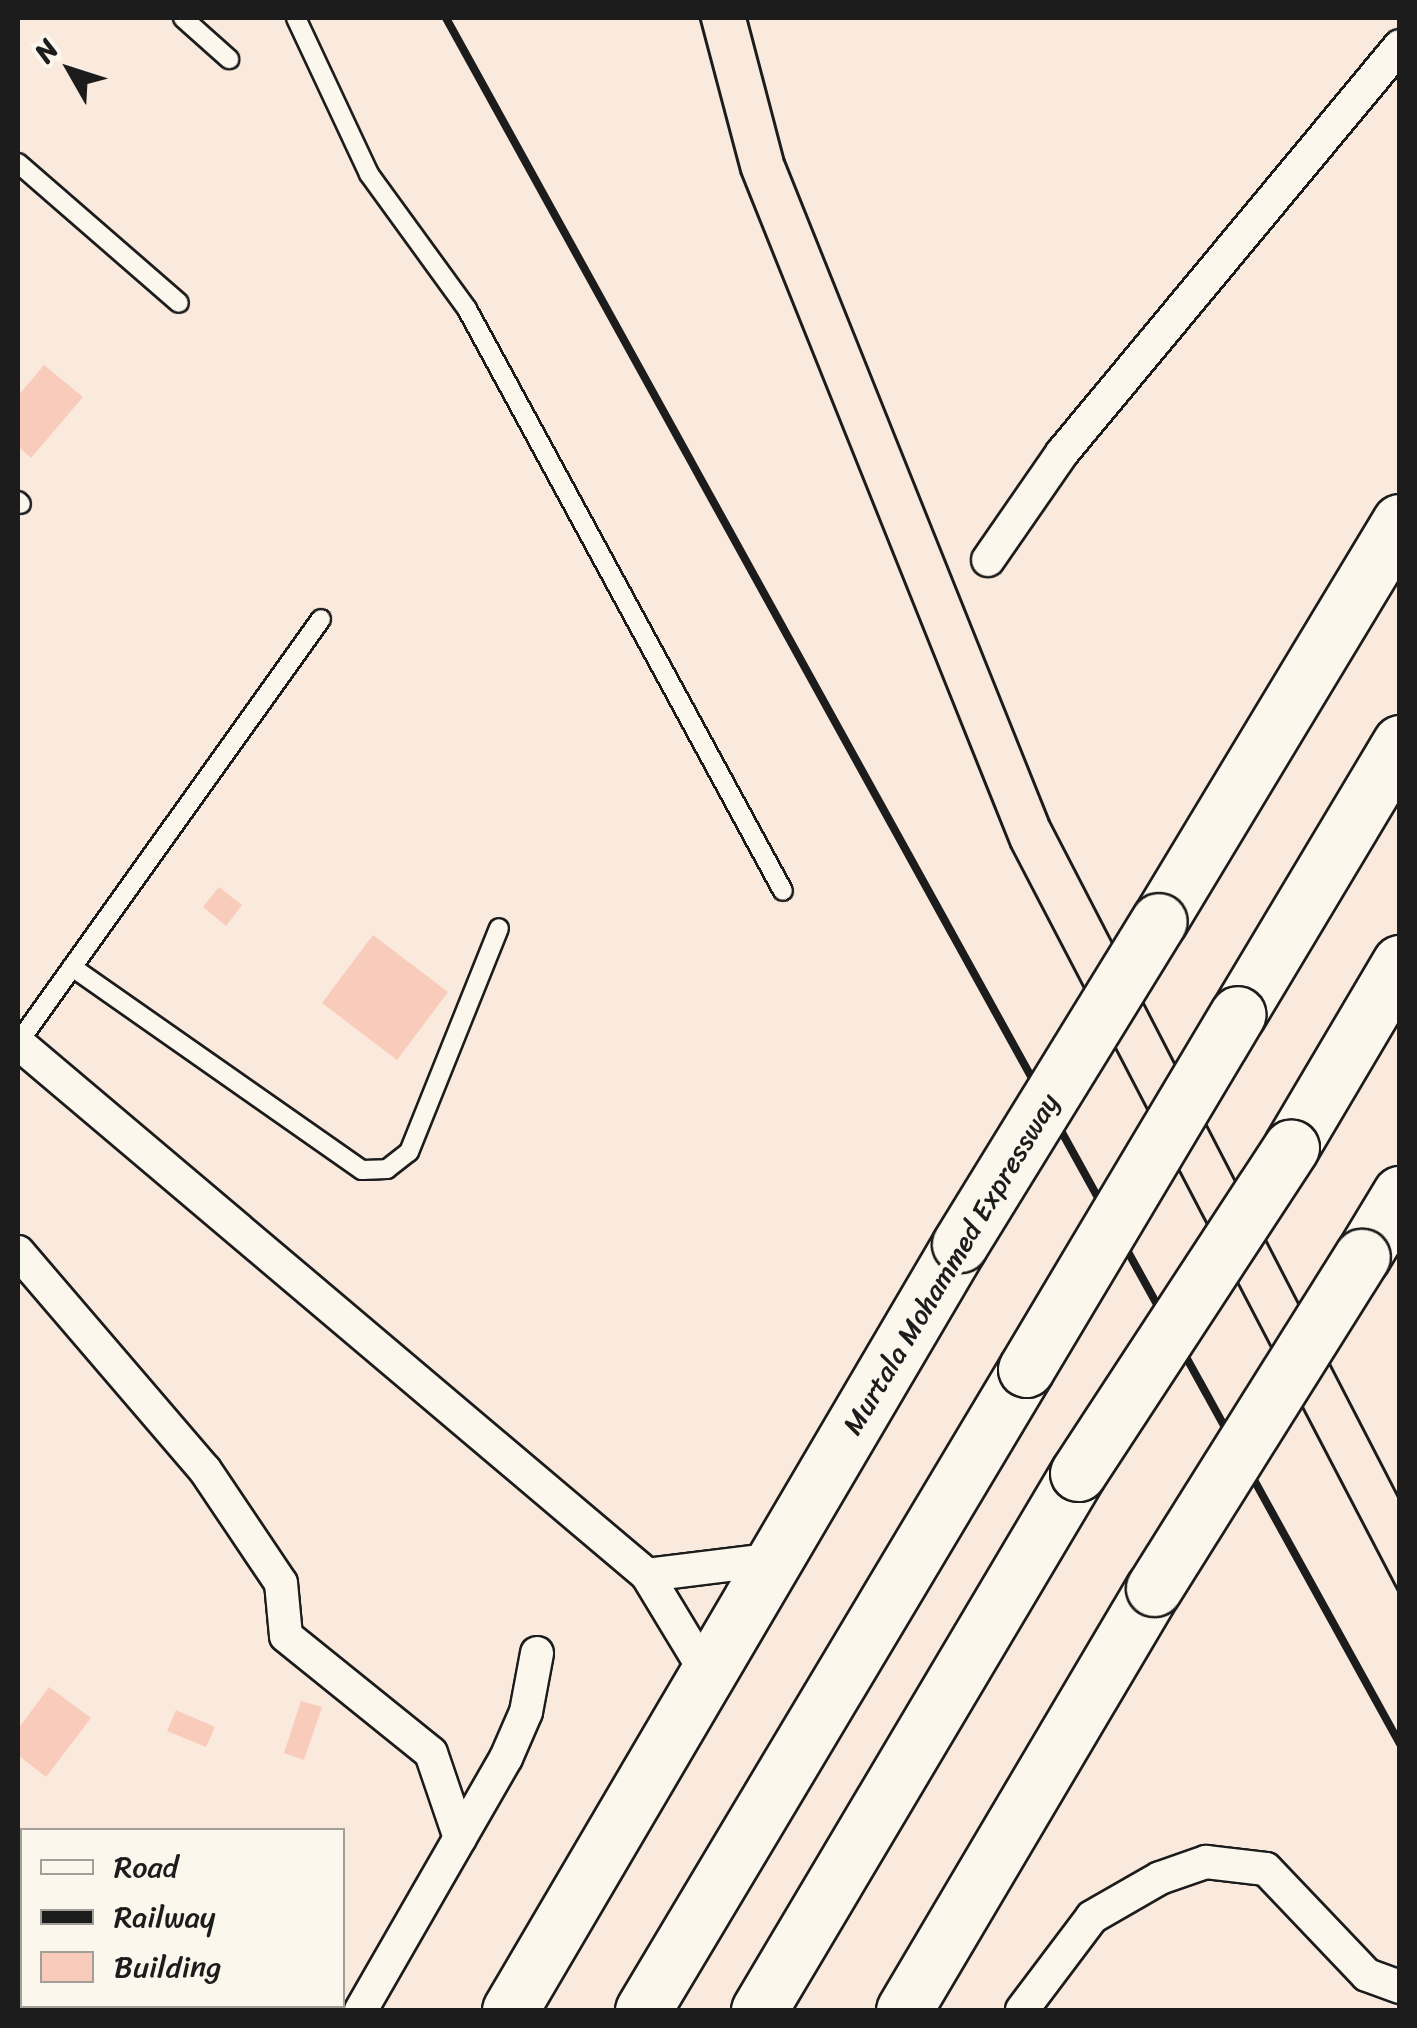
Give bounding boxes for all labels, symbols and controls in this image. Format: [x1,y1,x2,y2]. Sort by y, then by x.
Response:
north arrow [20,20,120,120]
text: N [21,28,71,74]
street label: Murtala Mohammed Expressway [835,1087,1067,1441]
legend [20,1828,345,2008]
text: Road [114,1840,178,1894]
text: Railway [114,1890,215,1944]
text: Building [114,1940,221,1994]

